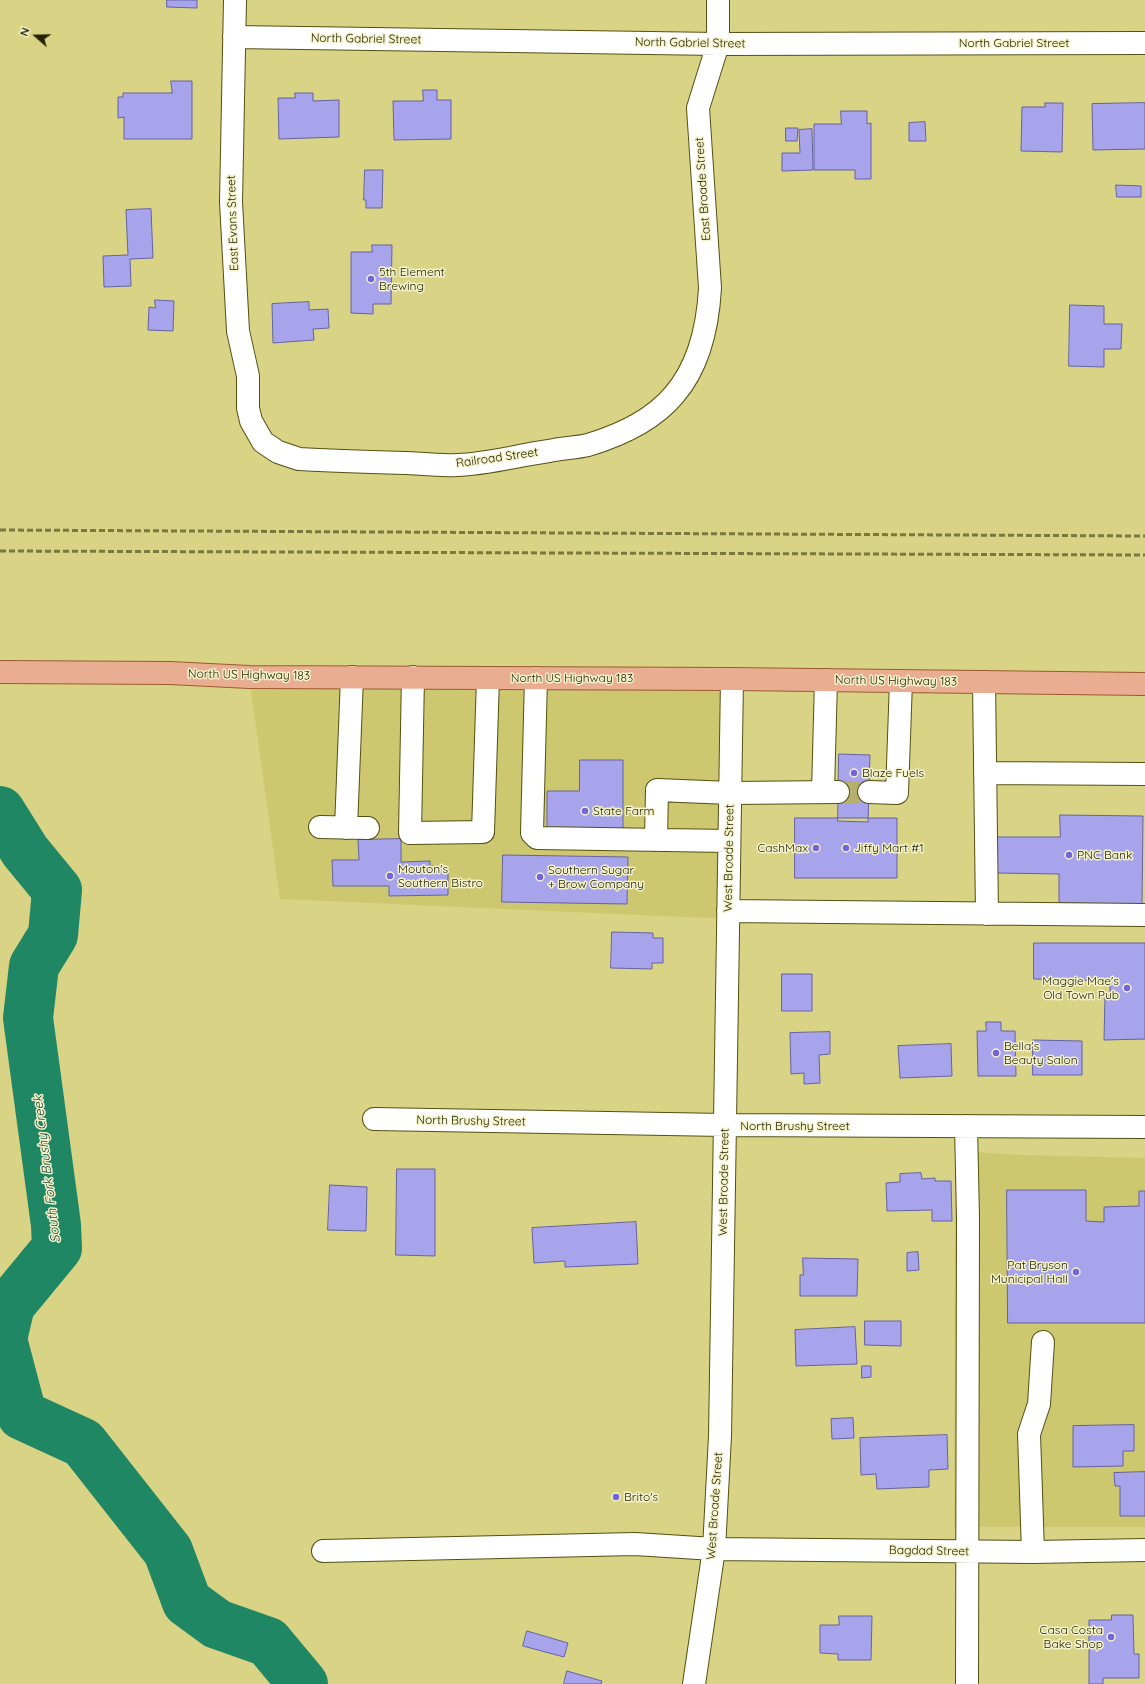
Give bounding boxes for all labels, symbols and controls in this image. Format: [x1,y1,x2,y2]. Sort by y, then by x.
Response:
north arrow [16,16,56,56]
text: N [17,26,33,38]
street label: North Gabriel Street [311,31,421,47]
street label: North Gabriel Street [635,35,745,51]
street label: North Gabriel Street [959,36,1069,50]
street label: East Broade Street [692,137,714,241]
street label: East Evans Street [224,175,242,271]
place label: 5th Element Brewing [379,265,445,293]
marker: 5th Element Brewing [366,274,376,284]
street label: Railroad Street [455,445,539,471]
street label: North US Highway 183 [188,667,310,683]
street label: North US Highway 183 [511,671,633,685]
street label: North US Highway 183 [835,673,957,689]
place label: Blaze Fuels [862,766,924,780]
marker: Blaze Fuels [849,768,859,778]
place label: State Farm [593,804,655,818]
street label: West Broade Street [721,804,737,912]
marker: State Farm [580,806,590,816]
place label: CashMax [757,841,808,855]
place label: Jiffy Mart #1 [854,841,924,855]
marker: CashMax [811,843,821,853]
marker: Jiffy Mart #1 [841,843,851,853]
place label: PNC Bank [1077,848,1132,862]
marker: PNC Bank [1064,850,1074,860]
place label: Mouton's Southern Bistro [398,862,483,890]
place label: Southern Sugar + Brow Company [548,863,644,891]
marker: Mouton's Southern Bistro [385,871,395,881]
marker: Southern Sugar + Brow Company [535,872,545,882]
place label: Maggie Mae's Old Town Pub [1042,974,1119,1002]
marker: Maggie Mae's Old Town Pub [1122,983,1132,993]
place label: Bella's Beauty Salon [1004,1039,1078,1067]
marker: Bella's Beauty Salon [991,1048,1001,1058]
water label: South Fork Brushy Creek [30,1094,64,1244]
street label: North Brushy Street [416,1113,526,1129]
street label: North Brushy Street [740,1119,850,1133]
street label: West Broade Street [716,1128,732,1236]
place label: Pat Bryson Municipal Hall [991,1258,1068,1286]
marker: Pat Bryson Municipal Hall [1071,1267,1081,1277]
street label: West Broade Street [704,1452,726,1560]
place label: Brito's [624,1490,658,1504]
marker: Brito's [611,1492,621,1502]
street label: Bagdad Street [889,1543,969,1559]
place label: Casa Costa Bake Shop [1040,1623,1103,1651]
marker: Casa Costa Bake Shop [1106,1632,1116,1642]

